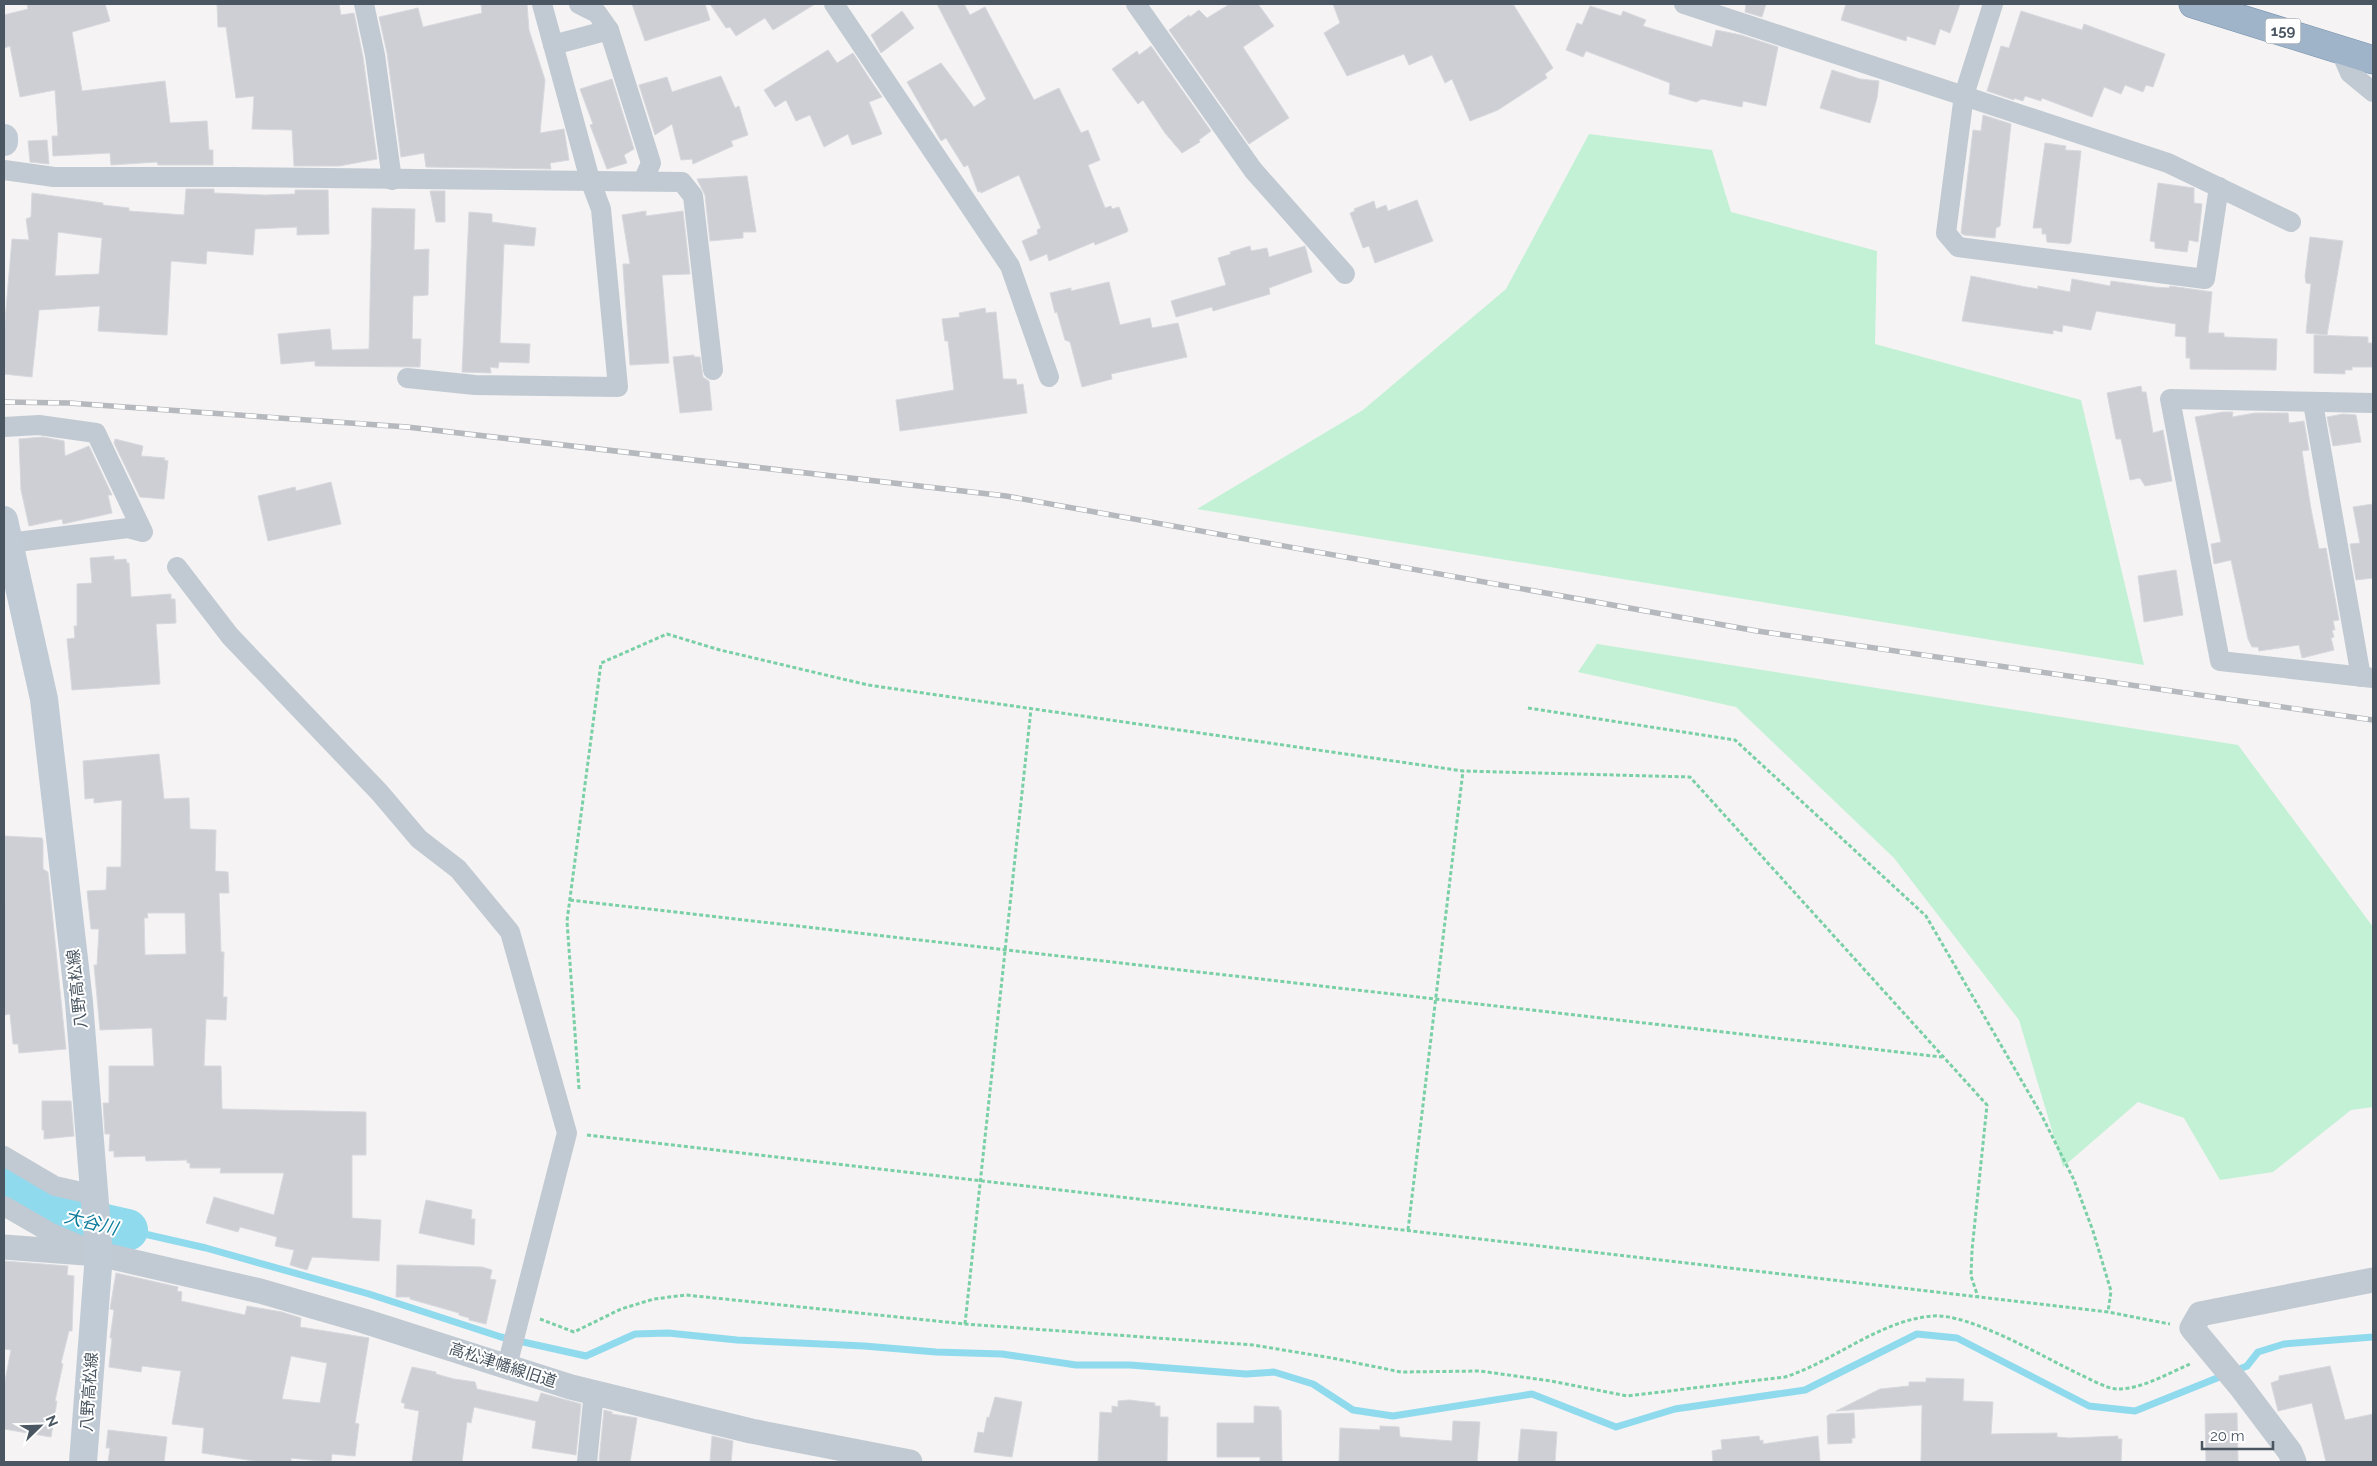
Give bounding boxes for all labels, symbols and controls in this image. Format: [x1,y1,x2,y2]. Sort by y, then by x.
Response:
road number: 159 [2266,18,2300,44]
street label: 八野高松線 [63,948,91,1030]
water label: 大谷川 [62,1205,122,1239]
street label: 高松津幡線旧道 [447,1339,559,1391]
street label: 八野高松線 [77,1351,101,1433]
north arrow [15,1401,65,1451]
text: N [43,1413,61,1429]
scale bar [2202,1418,2273,1450]
text: 20 m [2210,1427,2245,1445]

